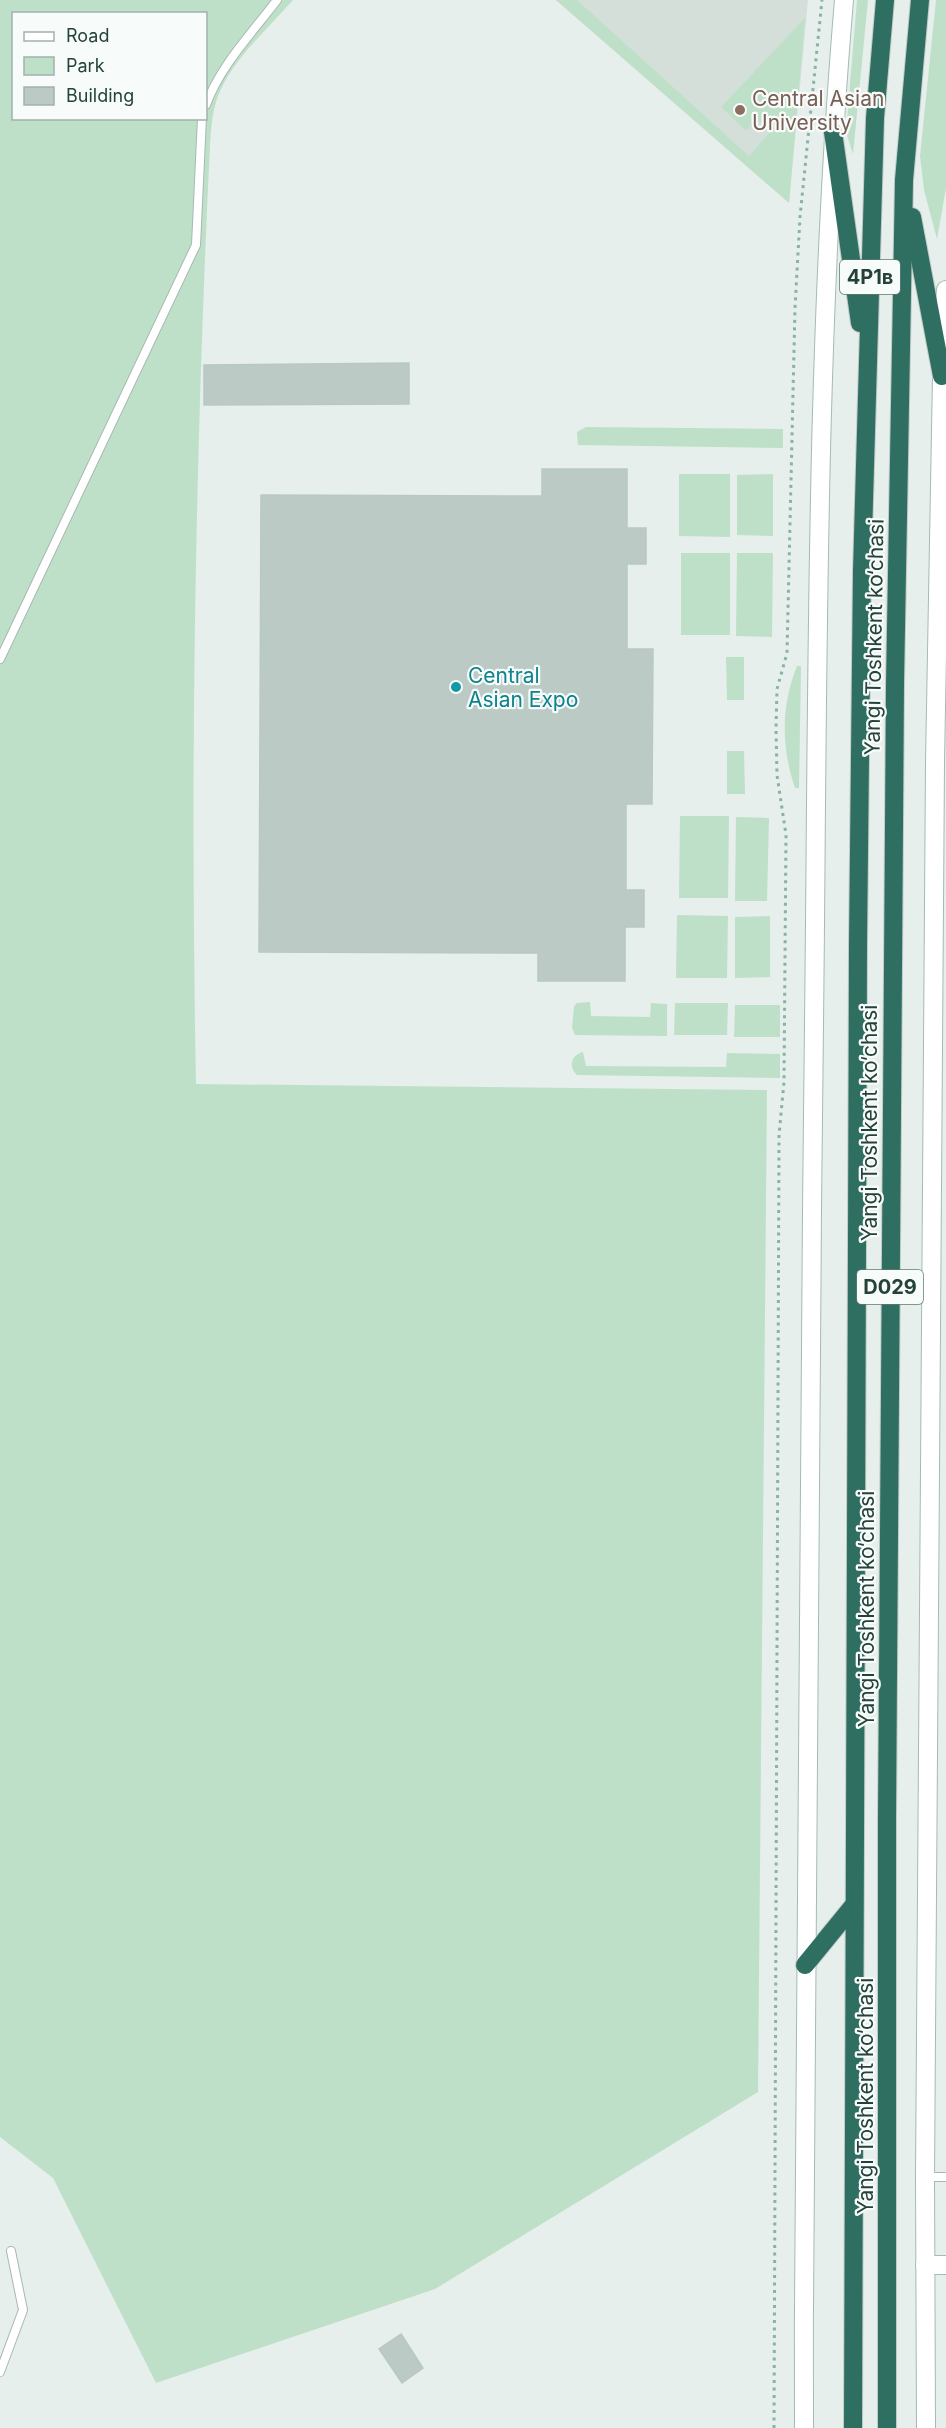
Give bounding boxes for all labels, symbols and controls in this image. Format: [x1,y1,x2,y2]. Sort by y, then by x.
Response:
legend [12,12,207,120]
text: Road [66,25,109,46]
text: Park [66,55,105,76]
text: Building [66,85,134,106]
place label: Central Asian University [752,86,884,135]
marker: Central Asian University [733,103,747,117]
road number: 4Р1в [840,260,900,294]
street label: Yangi Toshkent ko‘chasi [859,518,889,756]
place label: Central Asian Expo [468,663,578,712]
marker: Central Asian Expo [449,680,463,694]
street label: Yangi Toshkent ko‘chasi [857,1005,882,1241]
road number: D029 [857,1270,923,1304]
street label: Yangi Toshkent ko‘chasi [854,1491,879,1727]
street label: Yangi Toshkent ko‘chasi [853,1978,878,2214]

